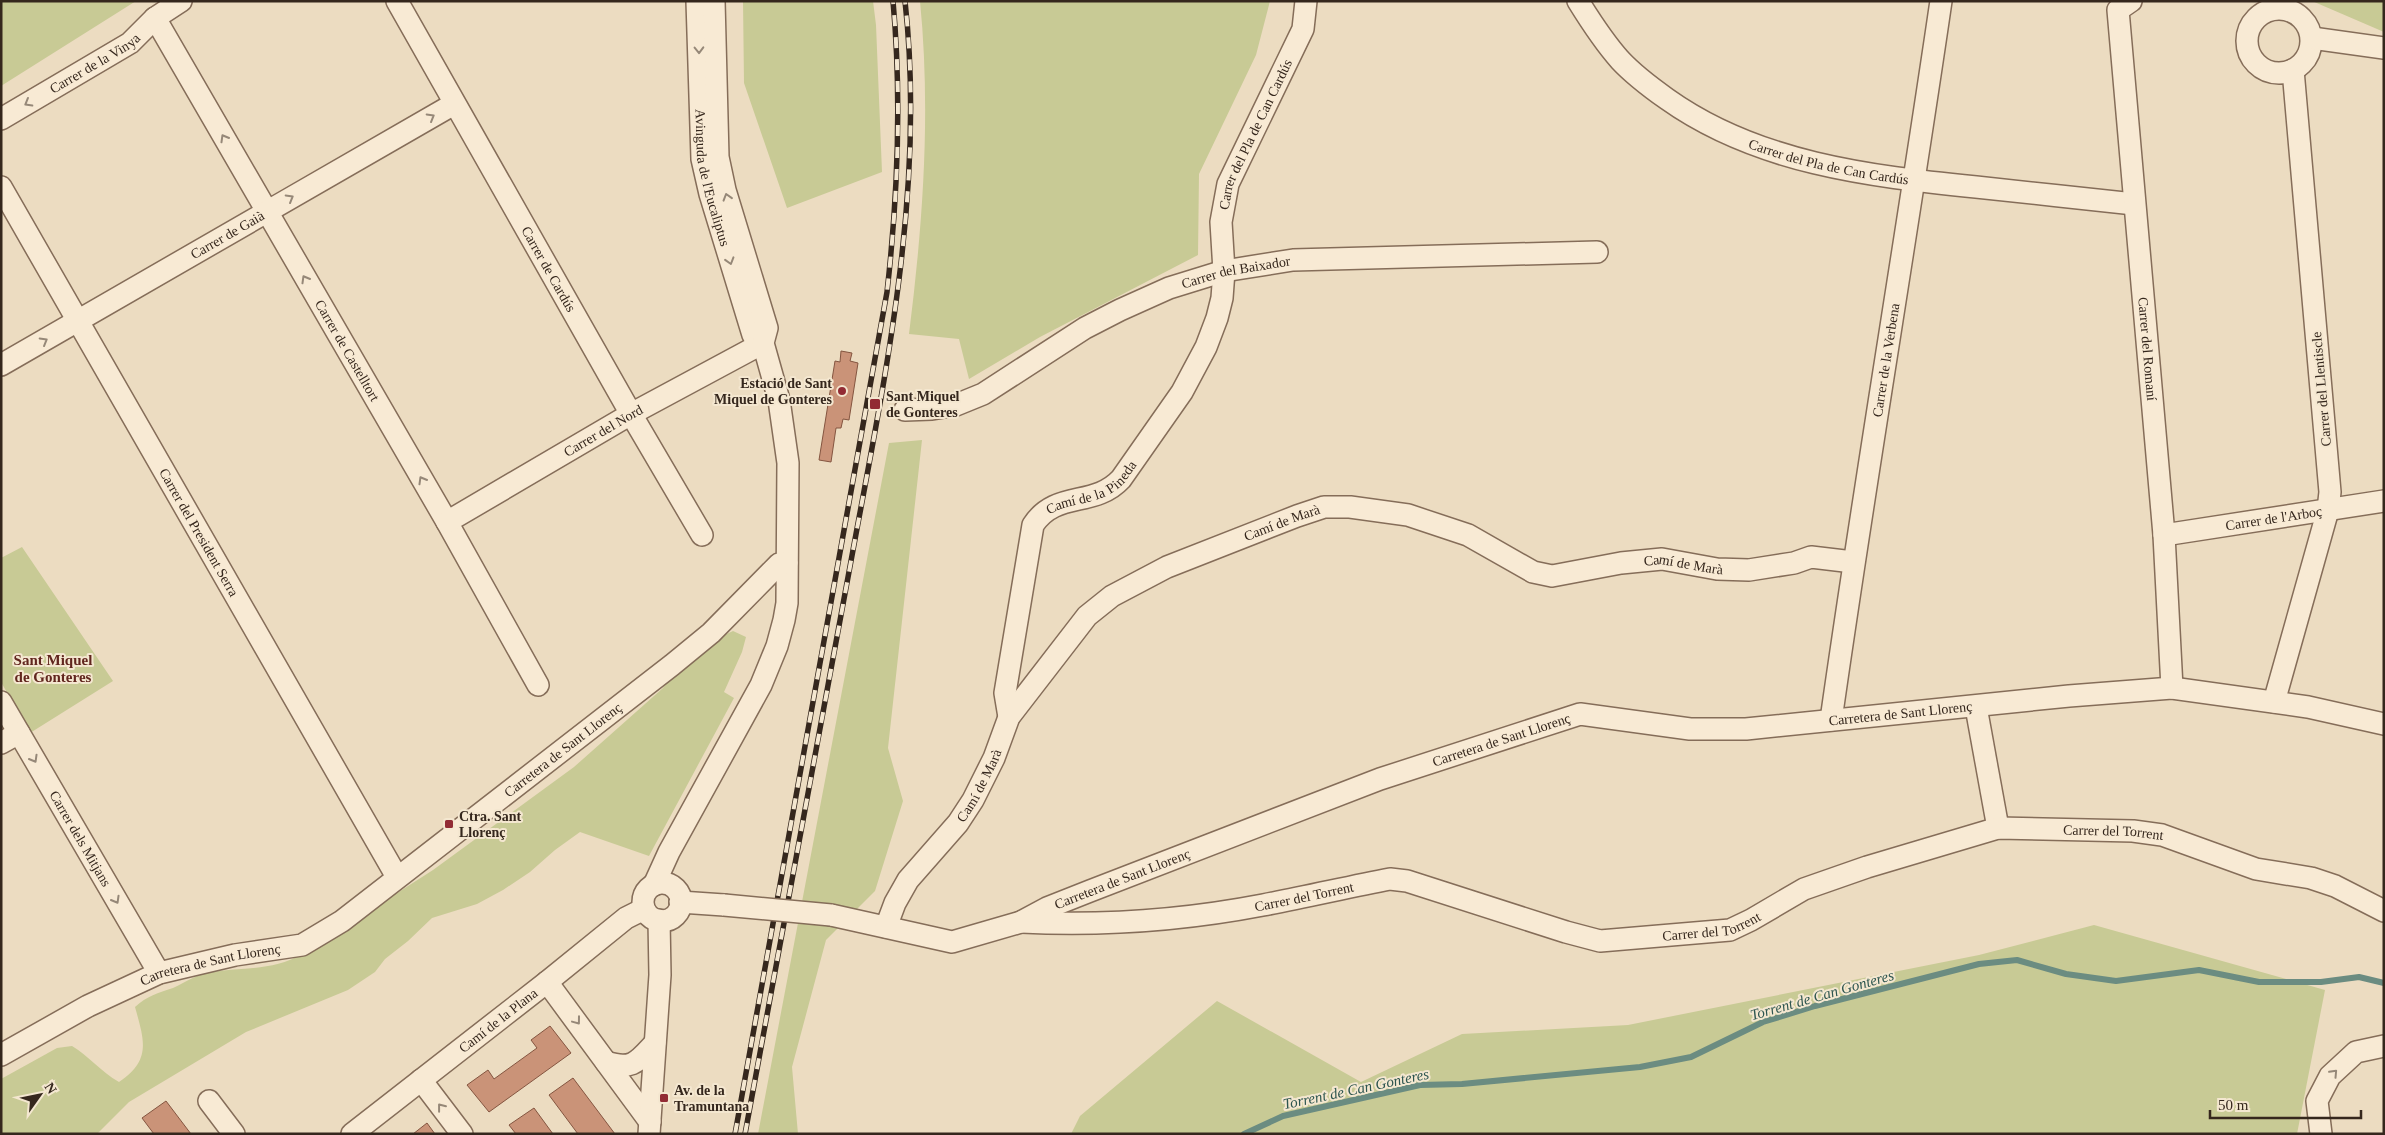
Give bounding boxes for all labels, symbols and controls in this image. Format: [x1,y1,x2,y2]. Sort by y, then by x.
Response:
street label: Carrer de la Vinya [47,30,144,97]
one-way arrow [693,46,704,54]
street label: Carrer del Pla de Can Cardús [1216,57,1295,211]
one-way arrow [24,97,33,107]
street label: Avinguda de l'Eucaliptus [692,109,732,248]
one-way arrow [425,113,434,123]
one-way arrow [220,135,230,144]
street label: Carrer del Pla de Can Cardús [1746,136,1909,187]
one-way arrow [284,194,293,204]
one-way arrow [723,194,733,202]
street label: Carrer de Gaià [188,208,268,262]
street label: Carrer de Cardús [518,224,579,315]
street label: Carrer del Baixador [1180,253,1292,292]
one-way arrow [724,256,734,265]
one-way arrow [302,275,312,284]
street label: Carrer del Romaní [2135,296,2159,402]
street label: Carrer de Castelltort [312,297,382,404]
street label: Carrer de la Verbena [1870,301,1903,418]
street label: Carrer del Llentiscle [2309,331,2334,447]
one-way arrow [38,338,47,348]
place label: Estació de Sant Miquel de Gonteres [714,376,833,407]
marker: Estació de Sant Miquel de Gonteres [836,385,848,397]
place label: Sant Miquel de Gonteres [886,389,960,420]
marker: Sant Miquel de Gonteres [868,397,882,411]
street label: Carrer del Nord [561,402,645,460]
street label: Camí de la Pineda [1043,457,1140,517]
street label: Carrer del President Serra [156,466,242,600]
one-way arrow [419,476,429,485]
street label: Camí de Marà [1242,502,1323,544]
street label: Carrer de l'Arboç [2224,504,2323,533]
street label: Camí de Marà [1643,552,1724,577]
district label: Sant Miquel de Gonteres [14,652,92,685]
street label: Carretera de Sant Llorenç [1828,699,1973,729]
street label: Carretera de Sant Llorenç [501,700,625,800]
street label: Carretera de Sant Llorenç [1431,711,1572,769]
street label: Camí de Marà [954,747,1005,825]
one-way arrow [28,754,38,763]
street label: Carrer dels Mitjans [46,788,114,889]
place label: Ctra. Sant Llorenç [459,809,522,840]
marker: Ctra. Sant Llorenç [443,818,455,830]
street label: Carrer del Torrent [2063,822,2164,843]
street label: Carretera de Sant Llorenç [1052,846,1192,912]
street label: Carrer del Torrent [1253,880,1355,914]
one-way arrow [109,894,119,903]
street label: Carrer del Torrent [1662,909,1763,944]
street label: Carretera de Sant Llorenç [138,941,282,989]
water label: Torrent de Can Gonteres [1748,967,1896,1023]
street label: Camí de la Plana [456,985,541,1056]
one-way arrow [570,1016,580,1025]
water label: Torrent de Can Gonteres [1282,1066,1431,1112]
north arrow [15,1070,65,1120]
one-way arrow [2328,1070,2337,1079]
text: N [41,1080,60,1097]
place label: Av. de la Tramuntana [674,1083,749,1114]
scale bar [2210,1088,2361,1120]
marker: Av. de la Tramuntana [658,1092,670,1104]
text: 50 m [2218,1097,2249,1113]
one-way arrow [439,1104,447,1113]

